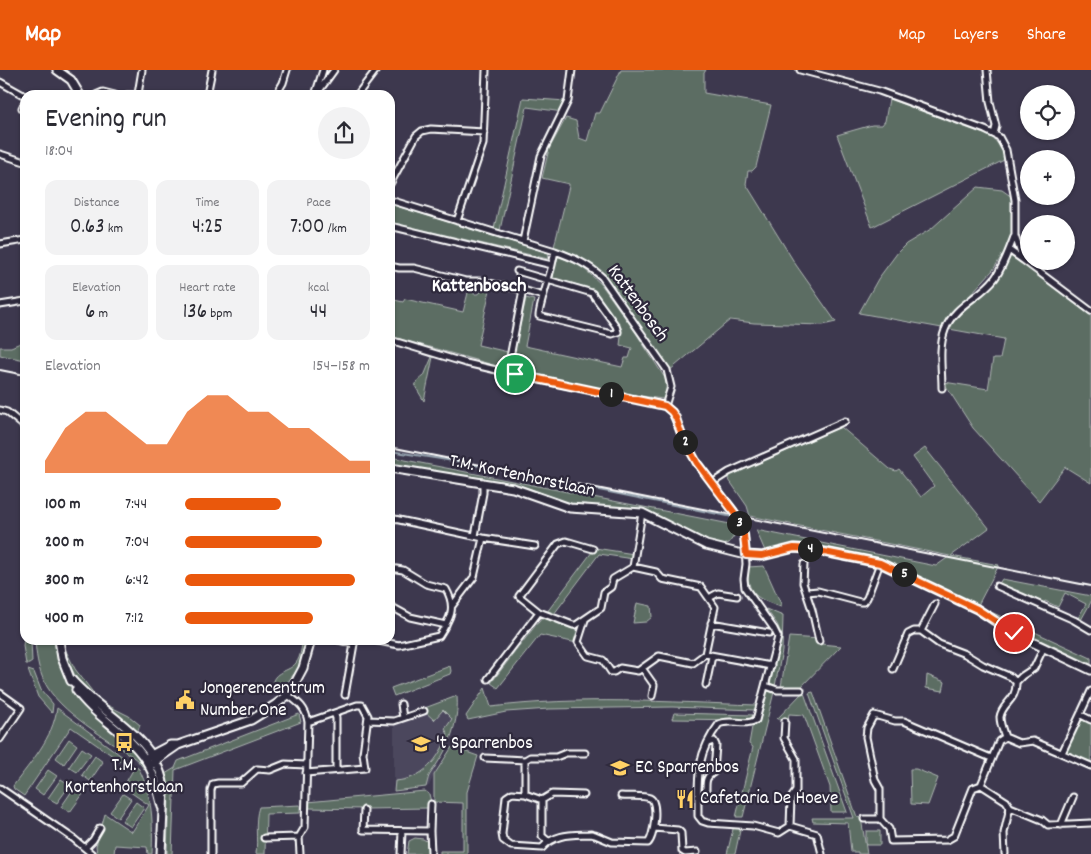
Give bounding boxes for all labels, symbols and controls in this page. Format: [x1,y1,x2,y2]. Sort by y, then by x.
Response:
text: Map [25,18,61,52]
text: Map [898,23,925,48]
text: Layers [953,23,999,48]
text: Share [1027,23,1066,48]
map controls [1020,85,1075,270]
button: locate [1020,85,1075,140]
text: Evening run [45,101,167,141]
button: share [318,107,370,159]
text: 18:04 [45,140,73,163]
button: + [1020,150,1075,205]
text: Distance [74,193,119,213]
text: Time [196,193,219,213]
text: Pace [306,193,331,213]
text: 0.63 [70,213,104,243]
text: 4:25 [192,213,223,243]
text: 7:00 [290,213,324,243]
button: − [1020,215,1075,270]
text: km [104,219,123,239]
text: /km [324,219,347,239]
street label: Kattenbosch [600,260,674,348]
district label: Kattenbosch [432,273,526,301]
text: Elevation [72,278,121,298]
text: Heart rate [179,278,236,298]
text: kcal [308,278,329,298]
text: 6 [85,298,95,328]
text: 136 [183,298,207,328]
text: 44 [310,298,327,328]
text: m [95,304,108,324]
text: bpm [207,304,232,324]
pin [494,353,536,395]
text: Elevation [45,355,101,378]
text: 154–158 m [313,355,370,378]
icon: arrive [501,360,529,388]
pin: 1 [598,382,624,406]
text: 1 [610,384,613,404]
pin: 2 [672,430,698,454]
text: 2 [682,432,689,452]
street label: T.M. Kortenhorstlaan [447,448,597,506]
text: 100 m [45,493,81,516]
text: 7:44 [125,493,147,516]
pin: 3 [726,510,752,536]
text: 3 [736,513,743,533]
text: 200 m [45,531,84,554]
text: 7:04 [125,531,149,554]
pin: 4 [798,536,822,562]
text: 4 [808,539,813,559]
pin: 5 [892,562,916,586]
text: 5 [901,564,908,584]
text: 300 m [45,569,84,592]
text: 6:42 [125,569,149,592]
text: 400 m [45,607,84,630]
text: 7:12 [125,607,144,630]
pin [993,612,1035,654]
icon: check [1000,619,1028,647]
place label: Jongerencentrum Number One [200,676,325,725]
public building icon: Jongerencentrum Number One [174,689,196,711]
bus stop icon: T.M. Kortenhorstlaan [113,731,135,753]
place label: 't Sparrenbos [436,731,533,758]
school or university icon: 't Sparrenbos [410,733,432,755]
place label: T.M. Kortenhorstlaan [65,753,183,802]
place label: EC Sparrenbos [635,755,739,782]
school or university icon: EC Sparrenbos [609,757,631,779]
place label: Cafetaria De Hoeve [700,786,838,813]
restaurant icon: Cafetaria De Hoeve [674,788,696,810]

